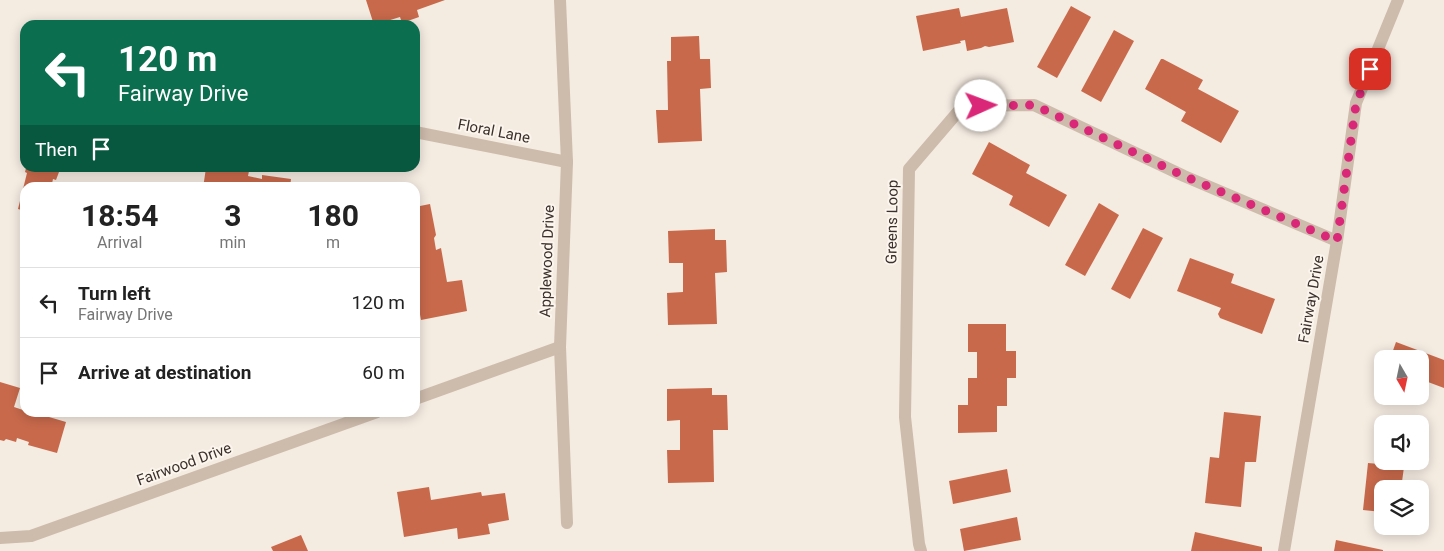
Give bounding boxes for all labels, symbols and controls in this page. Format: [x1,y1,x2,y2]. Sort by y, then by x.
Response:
text: 120 m [118,39,217,80]
icon: left [35,40,100,105]
pin [1349,48,1391,90]
icon: arrive [1356,55,1384,83]
position arrow [954,79,1006,131]
text: Fairway Drive [118,81,248,106]
street label: Floral Lane [456,115,532,147]
icon: arrive [87,135,115,163]
text: Then [35,138,77,161]
street label: Greens Loop [882,180,902,264]
text: 18:54 [81,198,158,233]
text: 3 [224,198,241,233]
text: 180 [307,198,359,233]
street label: Applewood Drive [536,204,558,318]
text: Arrival [97,233,142,252]
text: min [219,233,246,252]
text: m [326,233,340,252]
street label: Fairway Drive [1294,254,1328,344]
text: Turn left [78,282,151,305]
icon: left [35,289,63,317]
text: 120 m [352,291,405,314]
text: Fairway Drive [78,305,173,324]
north arrow [1374,350,1429,405]
map controls [1374,350,1429,535]
icon: arrive [35,359,63,387]
text: Arrive at destination [78,361,251,384]
text: 60 m [362,361,405,384]
button: sound [1374,415,1429,470]
street label: Fairwood Drive [134,439,234,489]
button: layers [1374,480,1429,535]

